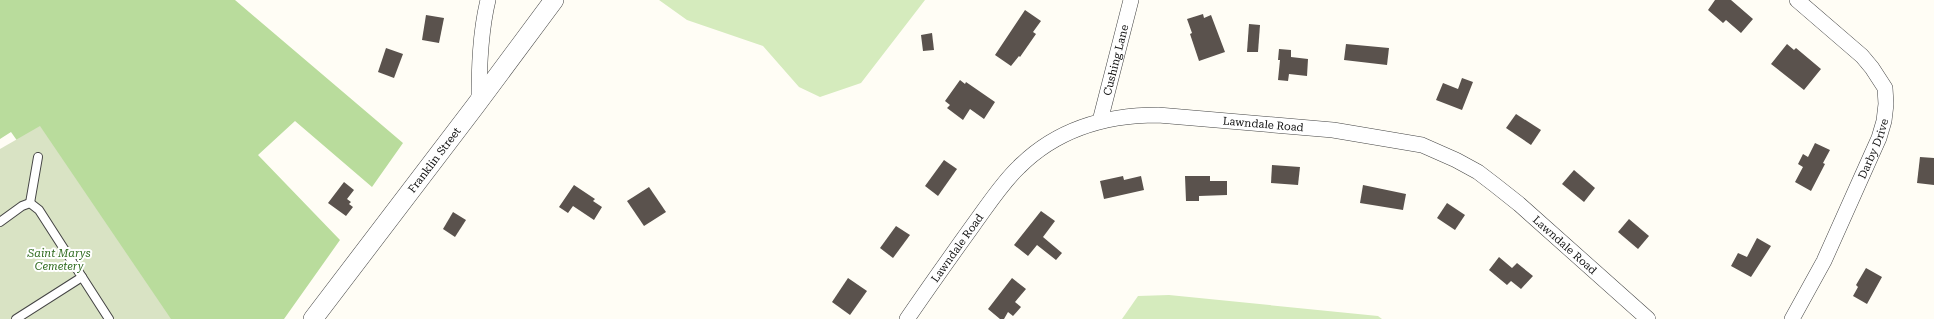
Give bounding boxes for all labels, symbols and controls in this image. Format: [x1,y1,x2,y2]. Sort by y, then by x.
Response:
street label: Cushing Lane [1101,23,1131,97]
street label: Lawndale Road [1222,115,1304,134]
street label: Darby Drive [1856,117,1891,181]
street label: Franklin Street [405,125,464,196]
street label: Lawndale Road [929,211,986,285]
street label: Lawndale Road [1530,213,1599,277]
park label: Saint Marys Cemetery [26,247,91,273]

